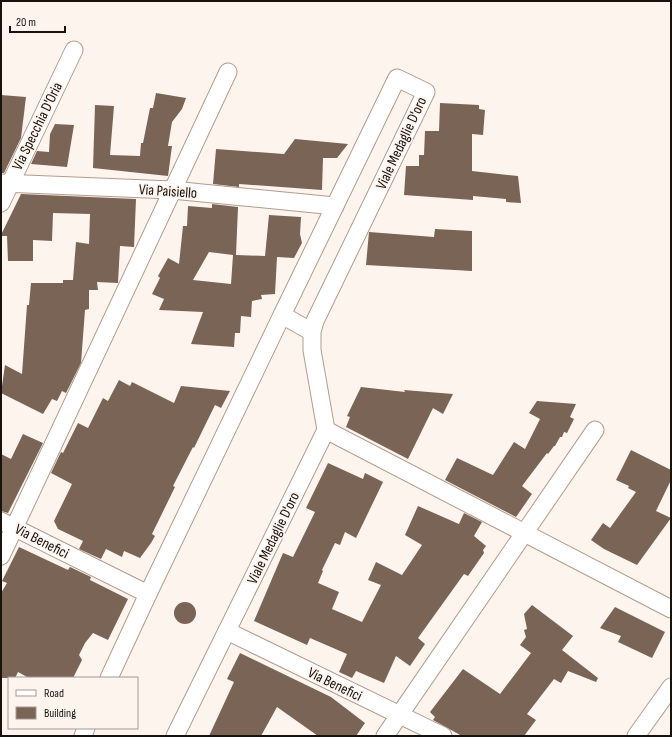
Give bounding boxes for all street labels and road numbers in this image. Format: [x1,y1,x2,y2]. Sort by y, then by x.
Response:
street label: Via Specchia D'Oria [8,79,67,173]
street label: Viale Medaglie D'oro [372,94,431,193]
street label: Via Paisiello [138,180,198,203]
street label: Viale Medaglie D'oro [243,489,304,587]
street label: Via Benefici [12,520,72,563]
street label: Via Benefici [304,663,365,706]

